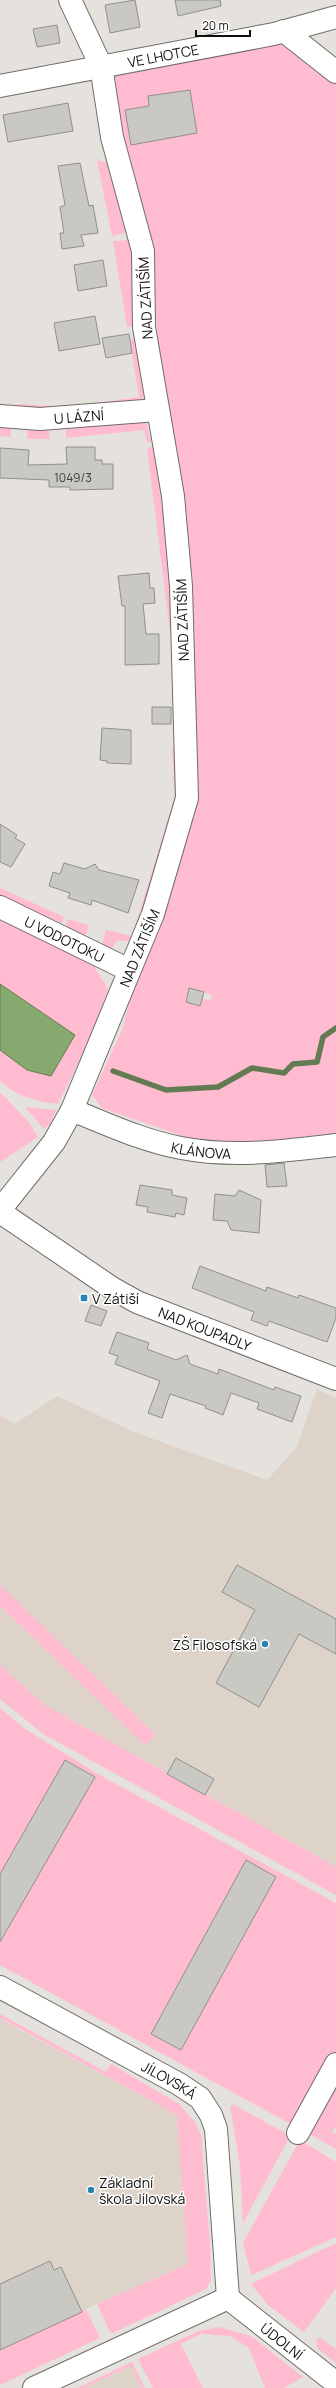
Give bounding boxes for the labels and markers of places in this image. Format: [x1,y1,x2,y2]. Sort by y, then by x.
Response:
place label: V Zátiší [92,1289,139,1308]
marker: V Zátiší [79,1293,89,1303]
place label: ZŠ Filosofská [173,1635,257,1654]
marker: ZŠ Filosofská [260,1639,270,1649]
place label: Základní škola Jílovská [99,2173,185,2208]
marker: Základní škola Jílovská [86,2185,96,2195]

